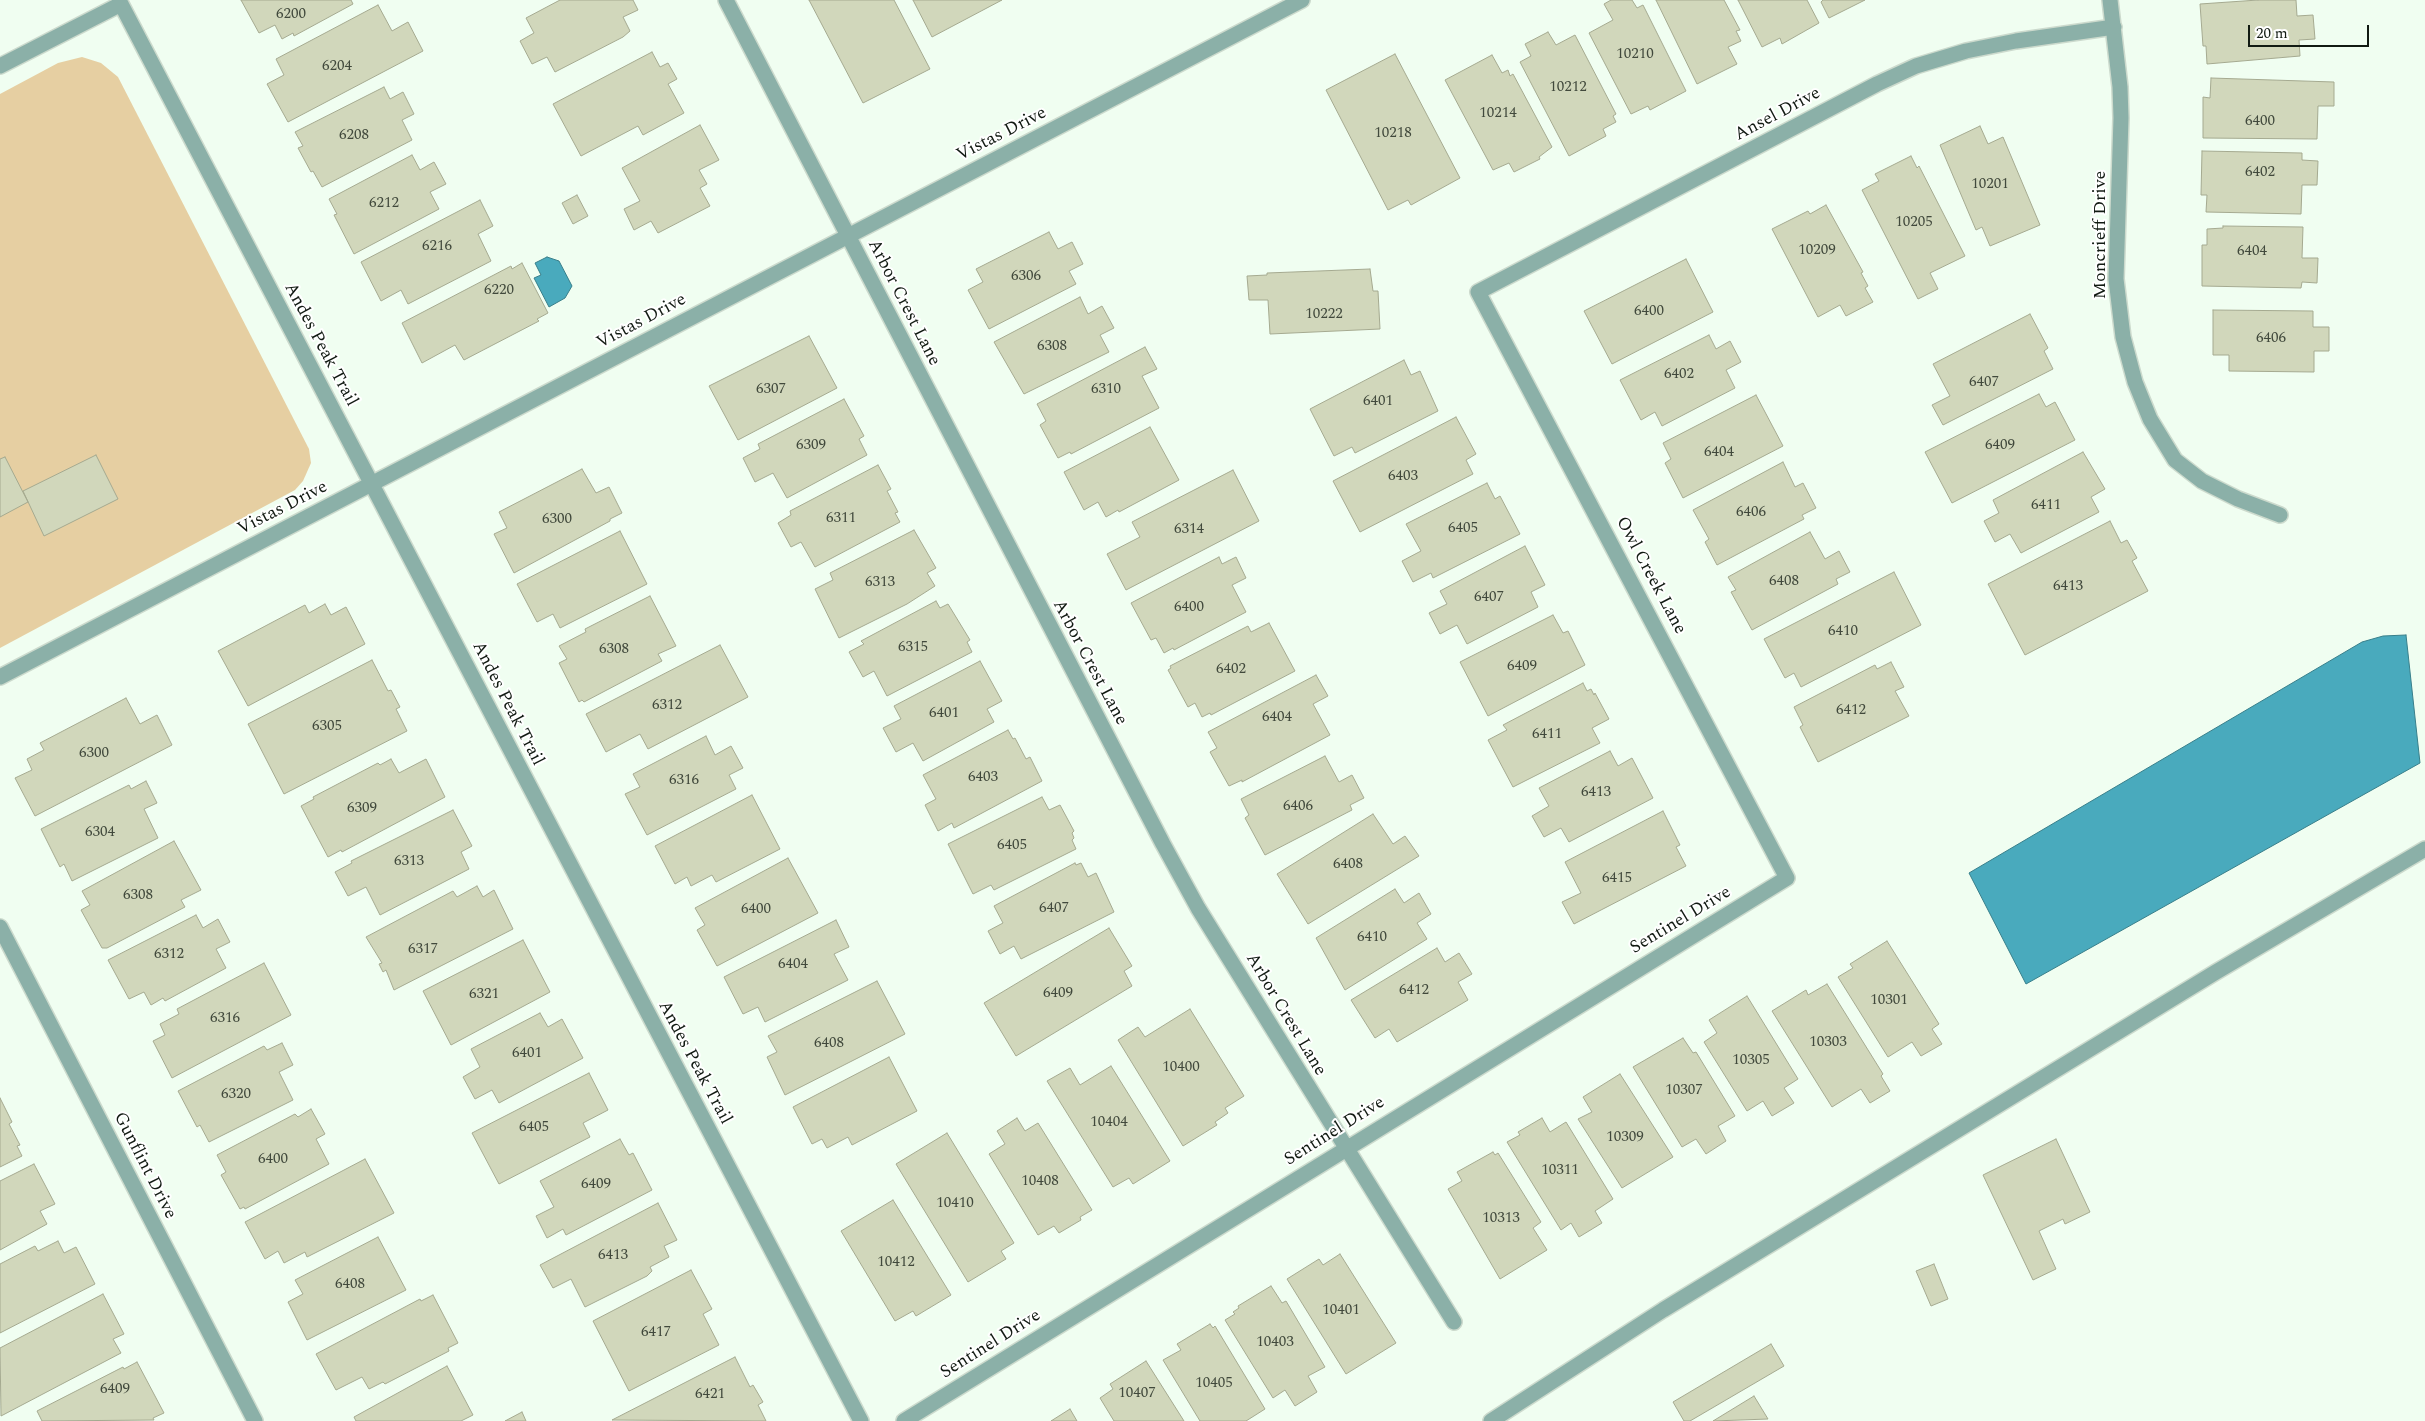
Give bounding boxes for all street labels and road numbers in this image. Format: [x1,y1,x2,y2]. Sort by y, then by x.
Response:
street label: Ansel Drive [1731,83,1825,147]
street label: Vistas Drive [953,103,1051,167]
street label: Moncrieff Drive [2090,171,2112,299]
street label: Arbor Crest Lane [862,236,944,370]
street label: Andes Peak Trail [278,280,362,410]
street label: Vistas Drive [594,289,690,355]
street label: Vistas Drive [234,477,332,541]
street label: Owl Creek Lane [1610,514,1690,638]
street label: Arbor Crest Lane [1047,597,1131,729]
street label: Andes Peak Trail [466,638,548,770]
street label: Sentinel Drive [1627,882,1735,960]
street label: Arbor Crest Lane [1240,950,1330,1080]
street label: Andes Peak Trail [652,998,736,1128]
street label: Sentinel Drive [1281,1093,1389,1171]
street label: Gunflint Drive [108,1109,180,1223]
street label: Sentinel Drive [937,1306,1045,1384]

